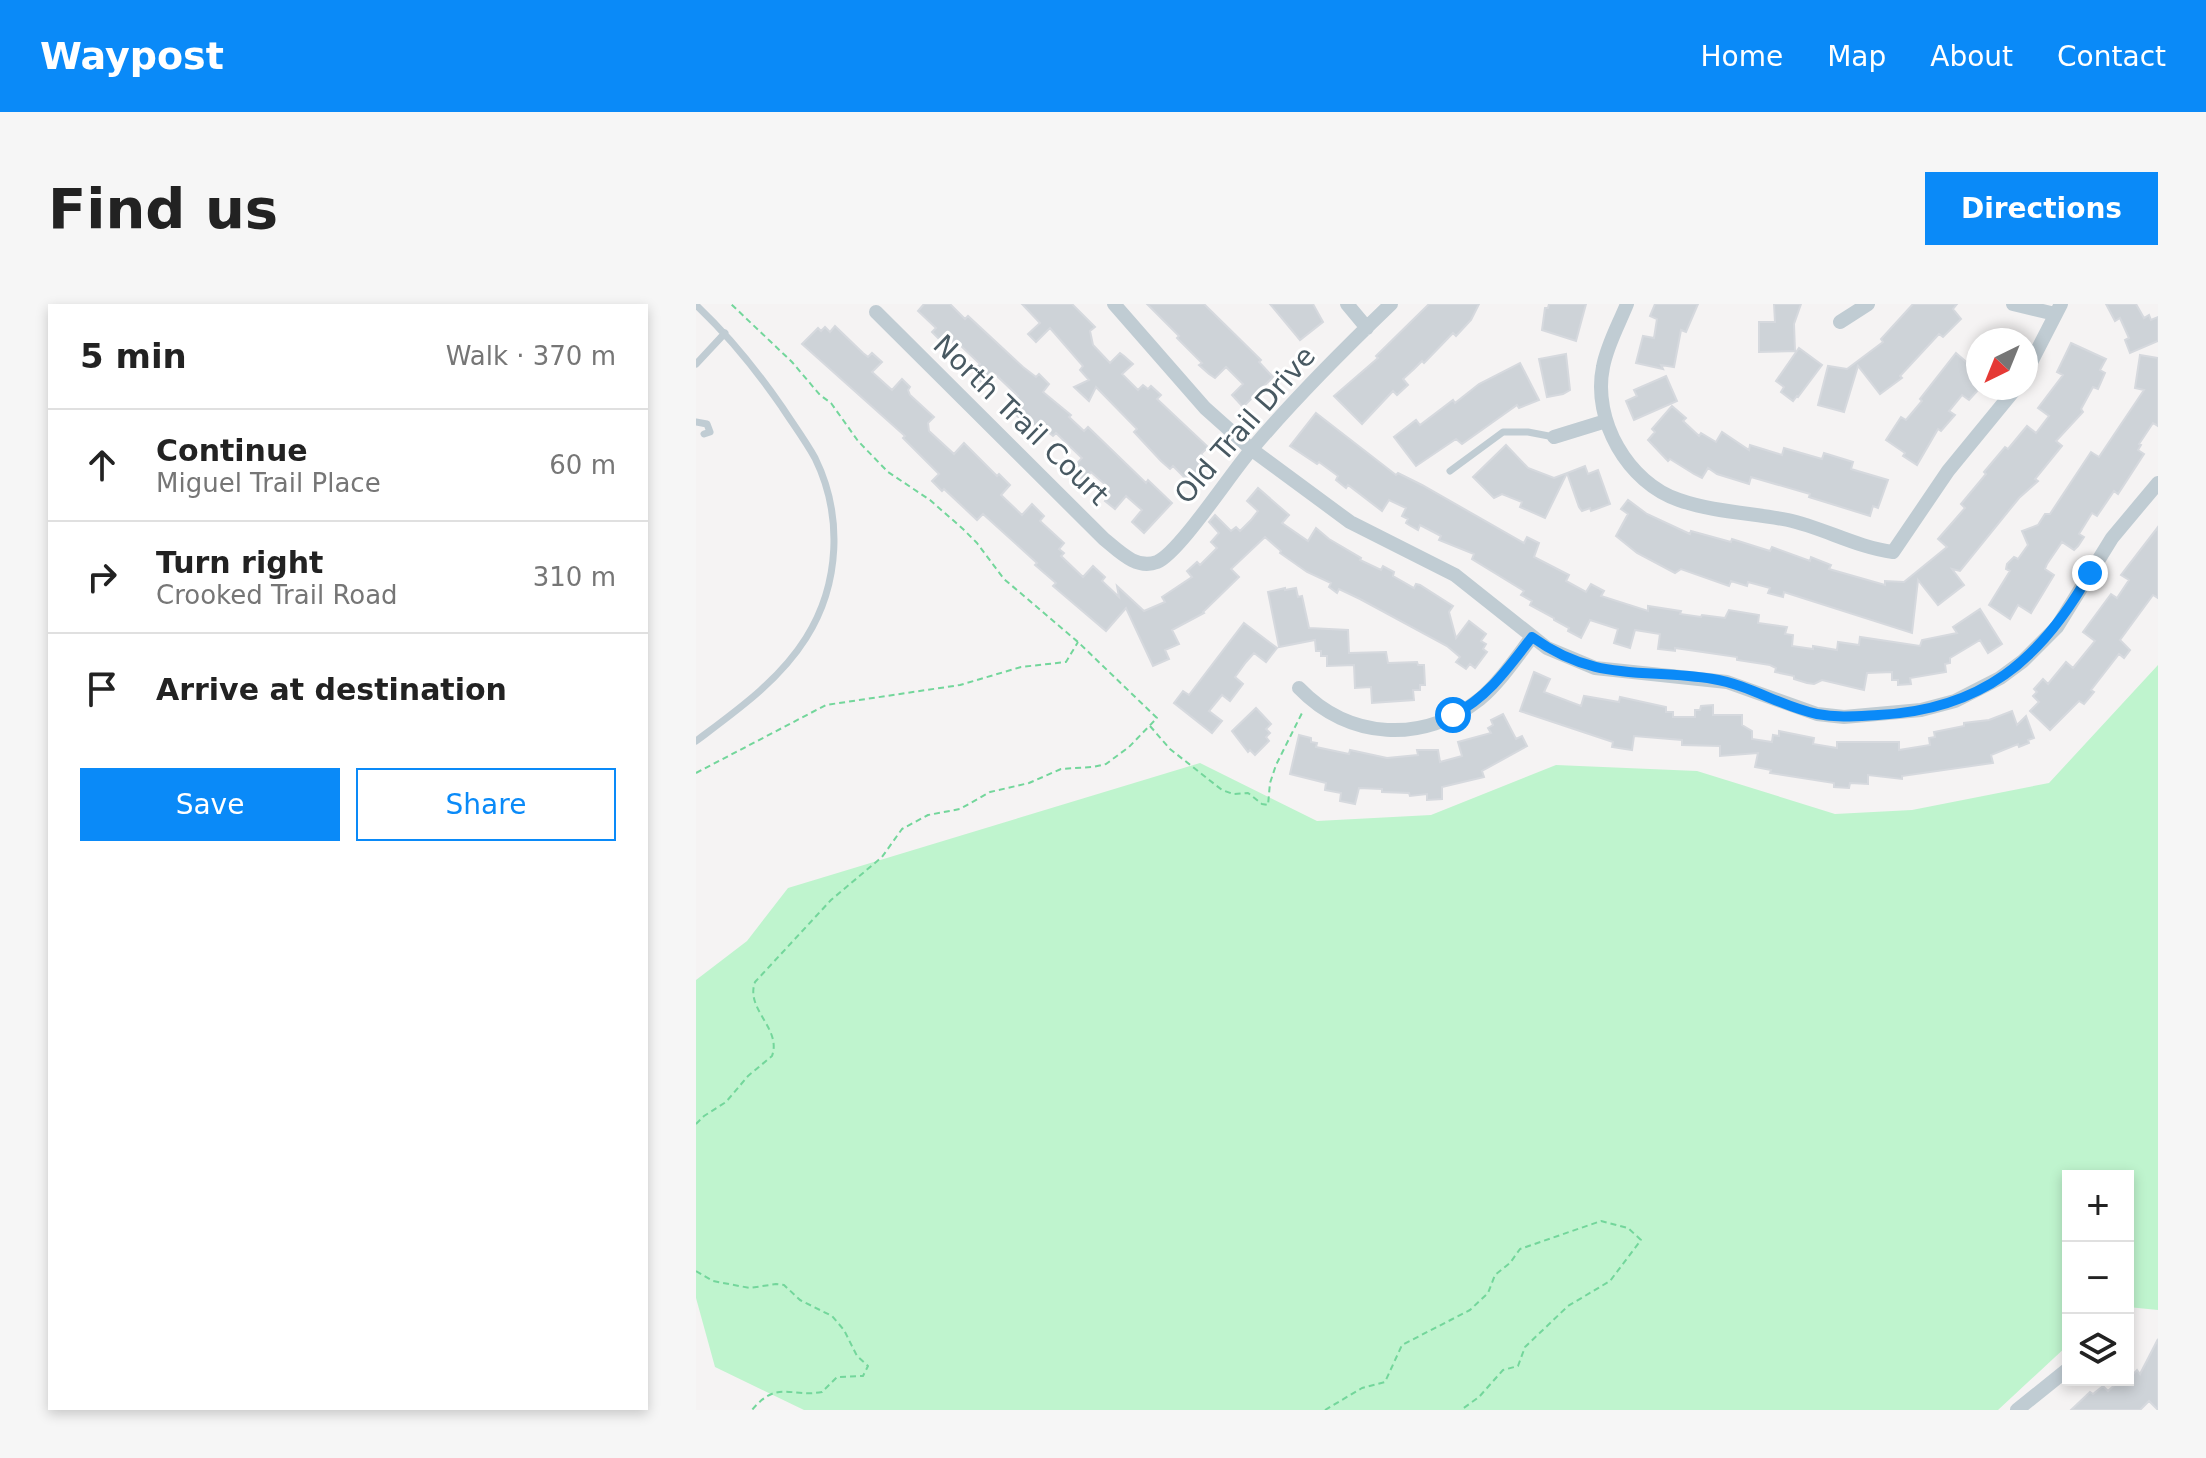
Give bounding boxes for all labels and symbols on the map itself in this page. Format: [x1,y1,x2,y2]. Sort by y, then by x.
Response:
street label: North Trail Court [927,328,1115,512]
north arrow [1966,328,2038,400]
street label: Old Trail Drive [1168,340,1322,510]
route end [2072,555,2108,591]
route start [1435,697,1471,733]

